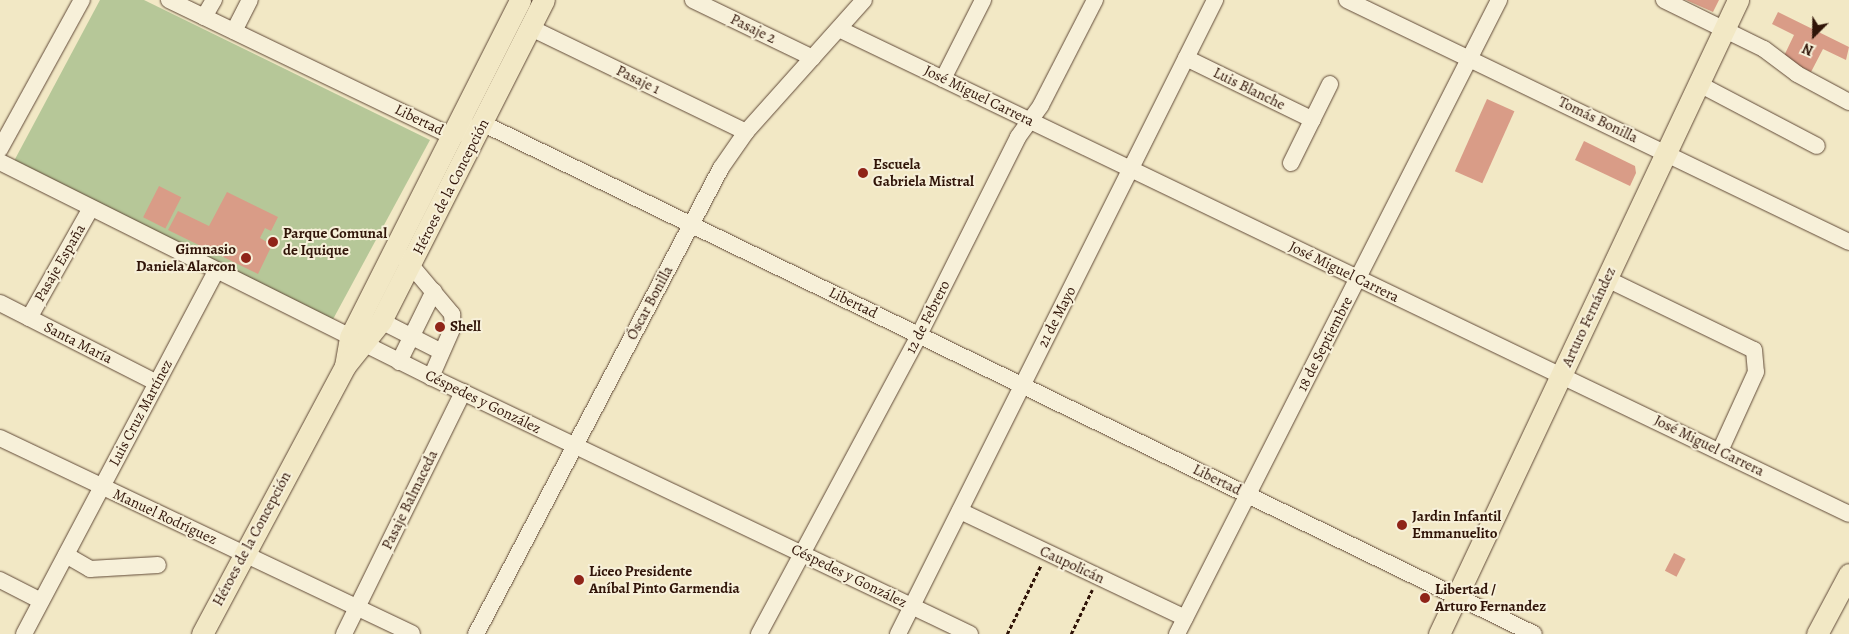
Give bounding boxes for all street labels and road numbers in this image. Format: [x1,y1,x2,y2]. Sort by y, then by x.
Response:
street label: Pasaje 2 [727,10,779,48]
street label: Pasaje 1 [613,62,663,98]
street label: José Miguel Carrera [921,62,1037,130]
street label: Luis Blanche [1210,64,1288,114]
street label: Tomás Bonilla [1555,93,1641,147]
street label: Libertad [392,101,446,139]
street label: Héroes de la Concepción [409,116,493,258]
street label: Pasaje España [31,221,89,305]
street label: José Miguel Carrera [1286,238,1402,306]
street label: Óscar Bonilla [623,263,677,343]
street label: Arturo Fernández [1558,264,1620,370]
street label: 12 de Febrero [902,277,954,357]
street label: 21 de Mayo [1034,283,1080,351]
street label: Libertad [826,284,880,322]
street label: 18 de Septiembre [1293,294,1357,394]
street label: Santa María [41,318,115,368]
street label: Luis Cruz Martínez [105,357,177,469]
street label: Céspedes y González [422,366,544,438]
street label: José Miguel Carrera [1651,412,1767,480]
street label: Pasaje Balmaceda [378,447,442,553]
street label: Libertad [1190,461,1244,499]
street label: Héroes de la Concepción [209,469,295,609]
street label: Manuel Rodríguez [110,485,220,549]
street label: Céspedes y González [788,540,910,612]
street label: Caupolicán [1037,542,1107,588]

